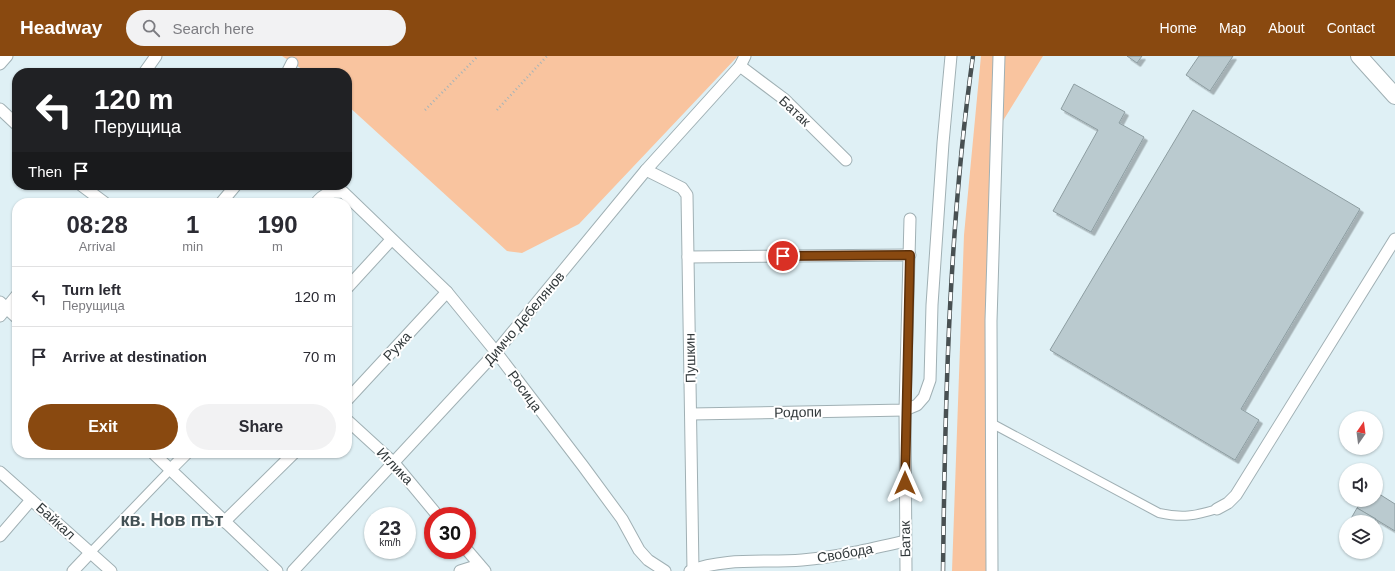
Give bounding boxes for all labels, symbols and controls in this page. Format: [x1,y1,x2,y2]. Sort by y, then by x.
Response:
search box [126,10,406,46]
text: Headway [20,17,102,38]
icon: search [140,17,162,39]
text: Search here [172,20,254,37]
text: Home [1160,20,1197,36]
text: Map [1219,20,1246,36]
text: About [1268,20,1305,36]
text: Contact [1327,20,1375,36]
icon: left [28,84,80,136]
text: 120 m [94,84,173,115]
street label: Батак [776,93,815,130]
text: Перущица [94,117,181,137]
icon: arrive [70,160,92,182]
text: Then [28,163,62,180]
text: 08:28 [66,211,128,238]
text: 1 [186,211,199,238]
text: 190 [258,211,298,238]
text: Arrival [79,239,116,254]
text: min [182,239,203,254]
text: m [272,239,283,254]
pin [766,239,800,273]
icon: arrive [772,245,794,267]
street label: Димчо Дебелянов [480,268,568,368]
text: Turn left [62,281,121,298]
icon: left [28,286,50,308]
text: 120 m [294,288,336,305]
text: Перущица [62,298,125,313]
street label: Ружа [380,328,414,364]
street label: Пушкин [682,333,698,383]
icon: arrive [28,346,50,368]
text: Arrive at destination [62,348,207,365]
text: 70 m [303,348,336,365]
street label: Росица [505,367,545,415]
button: Exit [28,404,178,450]
button: Share [186,404,336,450]
street label: Родопи [774,404,822,420]
north arrow [1339,411,1383,455]
map controls [1339,411,1383,559]
street label: Иглика [374,444,417,488]
position arrow [884,462,926,504]
button: sound [1339,463,1383,507]
street label: Байкал [33,499,79,543]
speed limit sign: 30 [424,507,476,559]
district label: кв. Нов път [121,510,224,530]
button: layers [1339,515,1383,559]
text: 23 [379,517,401,539]
street label: Батак [897,520,913,558]
text: km/h [379,537,401,548]
street label: Свобода [816,540,874,566]

